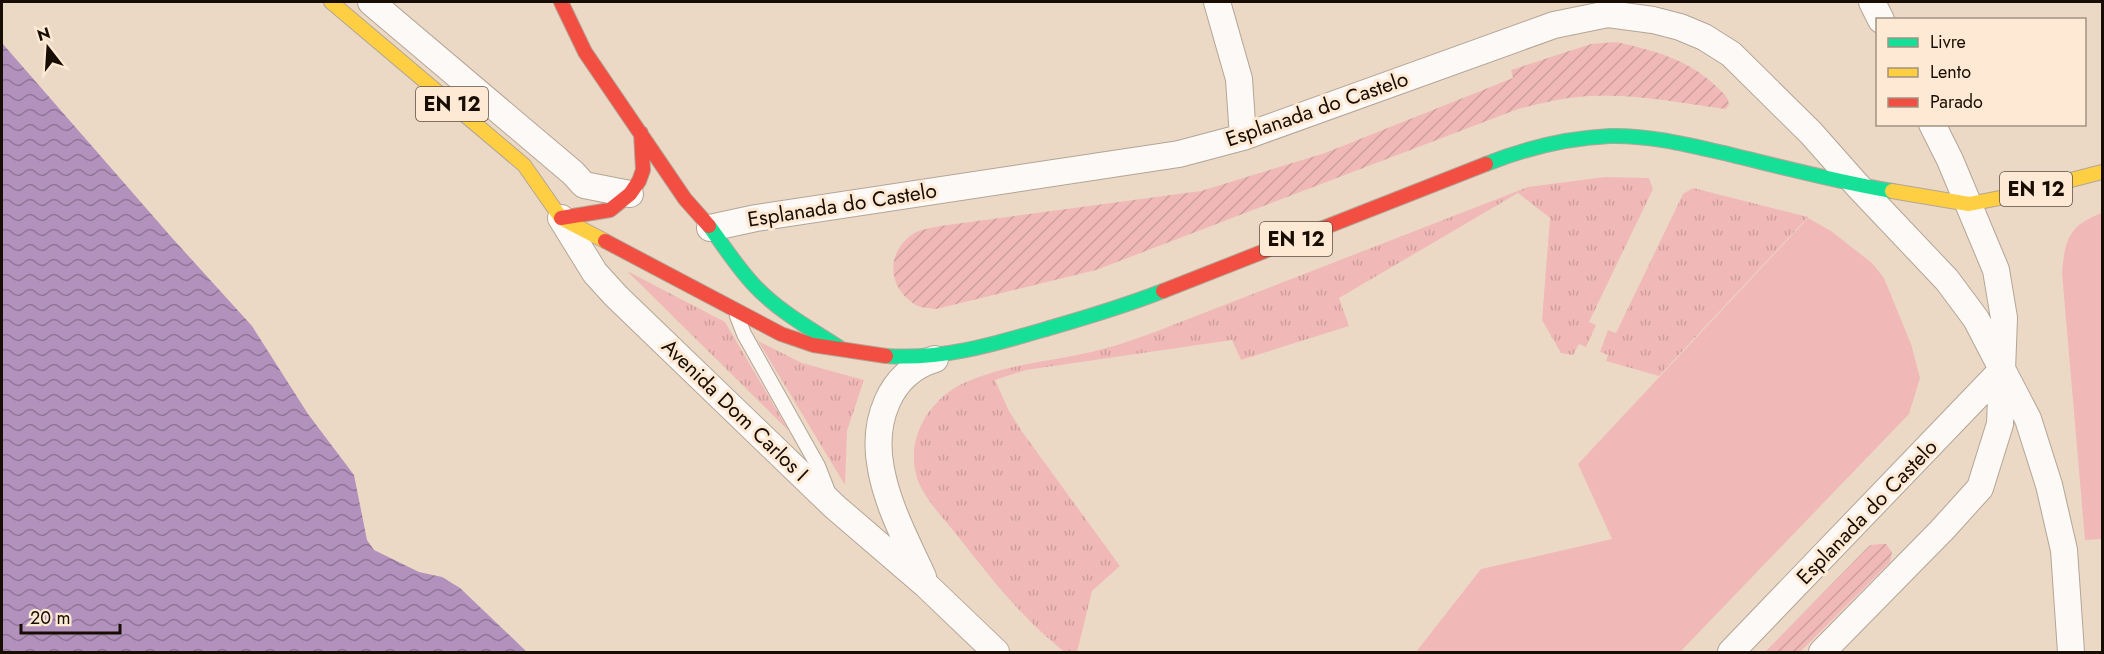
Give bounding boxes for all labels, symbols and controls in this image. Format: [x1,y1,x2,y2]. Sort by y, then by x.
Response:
north arrow [18,18,78,78]
legend [1876,18,2086,126]
text: N [34,21,53,47]
text: Livre [1930,29,1966,55]
text: Lento [1930,59,1971,85]
street label: Esplanada do Castelo [1222,64,1412,154]
road number: EN 12 [416,87,488,121]
text: Parado [1930,89,1983,115]
road number: EN 12 [2000,172,2072,206]
street label: Esplanada do Castelo [745,175,939,235]
road number: EN 12 [1260,222,1332,256]
street label: Avenida Dom Carlos I [655,332,815,488]
street label: Esplanada do Castelo [1790,433,1944,591]
scale bar [21,597,120,635]
text: 20 m [30,605,70,631]

